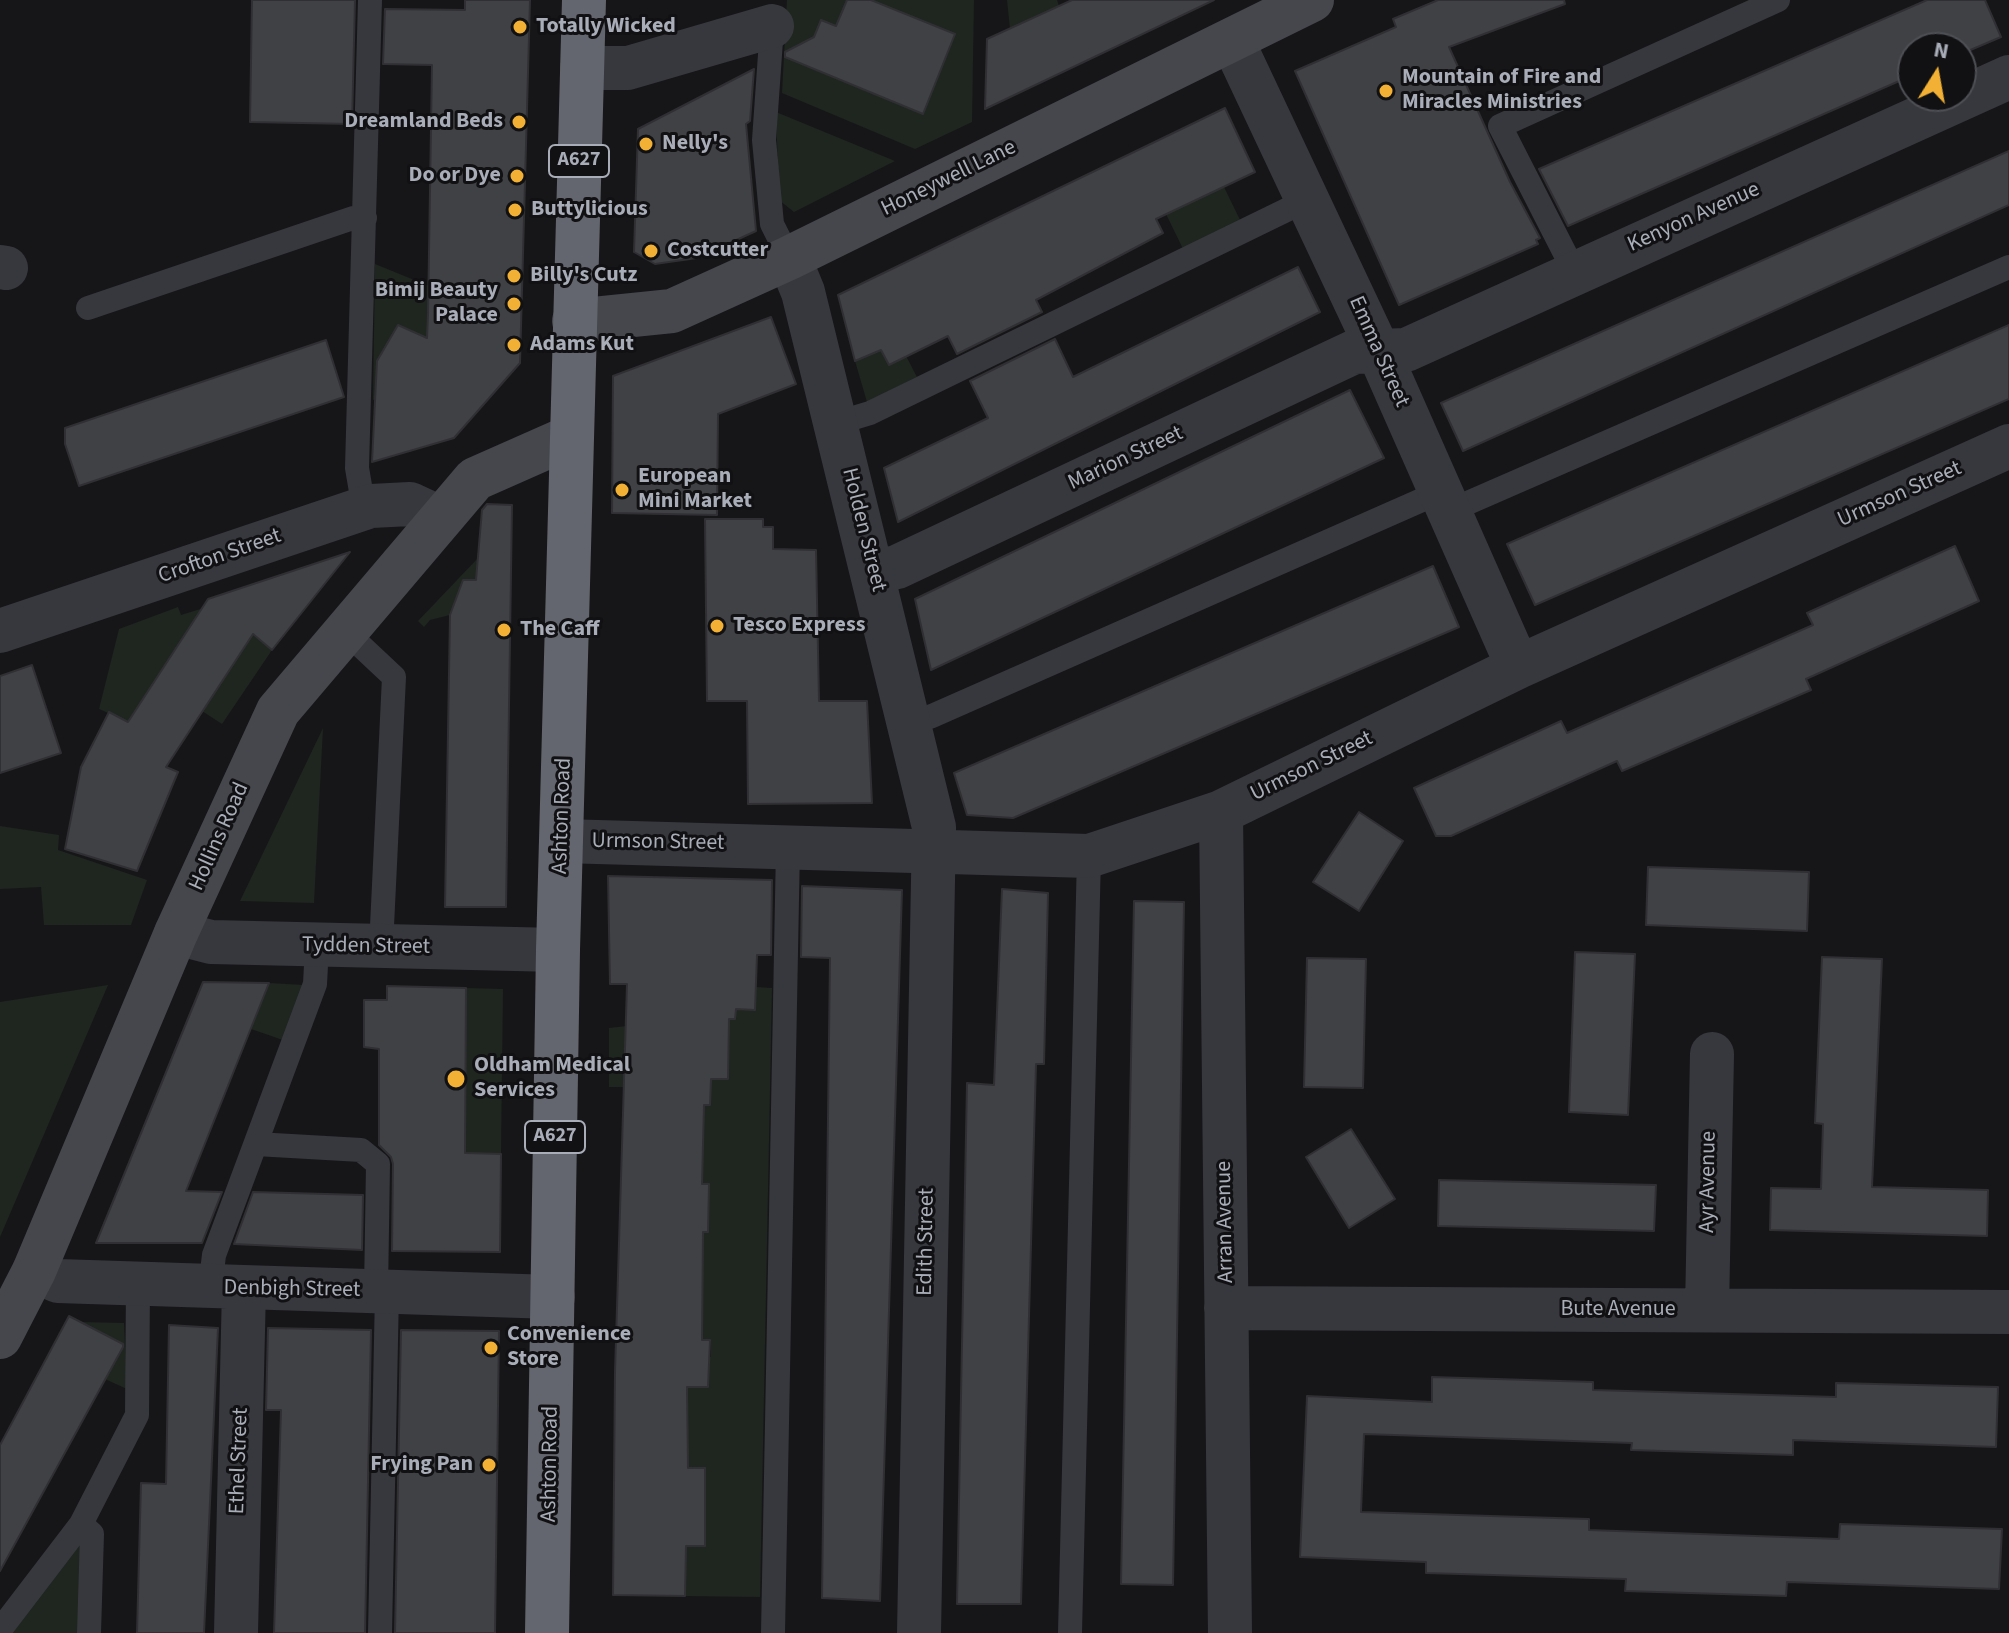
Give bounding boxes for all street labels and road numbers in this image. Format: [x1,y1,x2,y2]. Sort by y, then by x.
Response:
street label: Honeywell Lane [877,135,1021,223]
road number: A627 [549,145,609,177]
street label: Kenyon Avenue [1624,177,1764,259]
street label: Emma Street [1342,292,1414,412]
street label: Marion Street [1064,421,1188,497]
street label: Urmson Street [1834,456,1966,534]
street label: Holden Street [835,465,891,595]
street label: Crofton Street [155,524,285,590]
street label: Urmson Street [1247,726,1377,808]
street label: Ashton Road [548,757,578,875]
street label: Hollins Road [184,779,256,895]
street label: Urmson Street [591,829,725,857]
street label: Tydden Street [302,933,430,961]
road number: A627 [525,1121,585,1153]
street label: Ayr Avenue [1695,1131,1723,1233]
street label: Arran Avenue [1212,1161,1240,1283]
street label: Edith Street [913,1188,941,1296]
street label: Denbigh Street [223,1276,361,1304]
street label: Bute Avenue [1560,1297,1676,1323]
street label: Ashton Road [537,1406,565,1522]
street label: Ethel Street [225,1407,255,1515]

